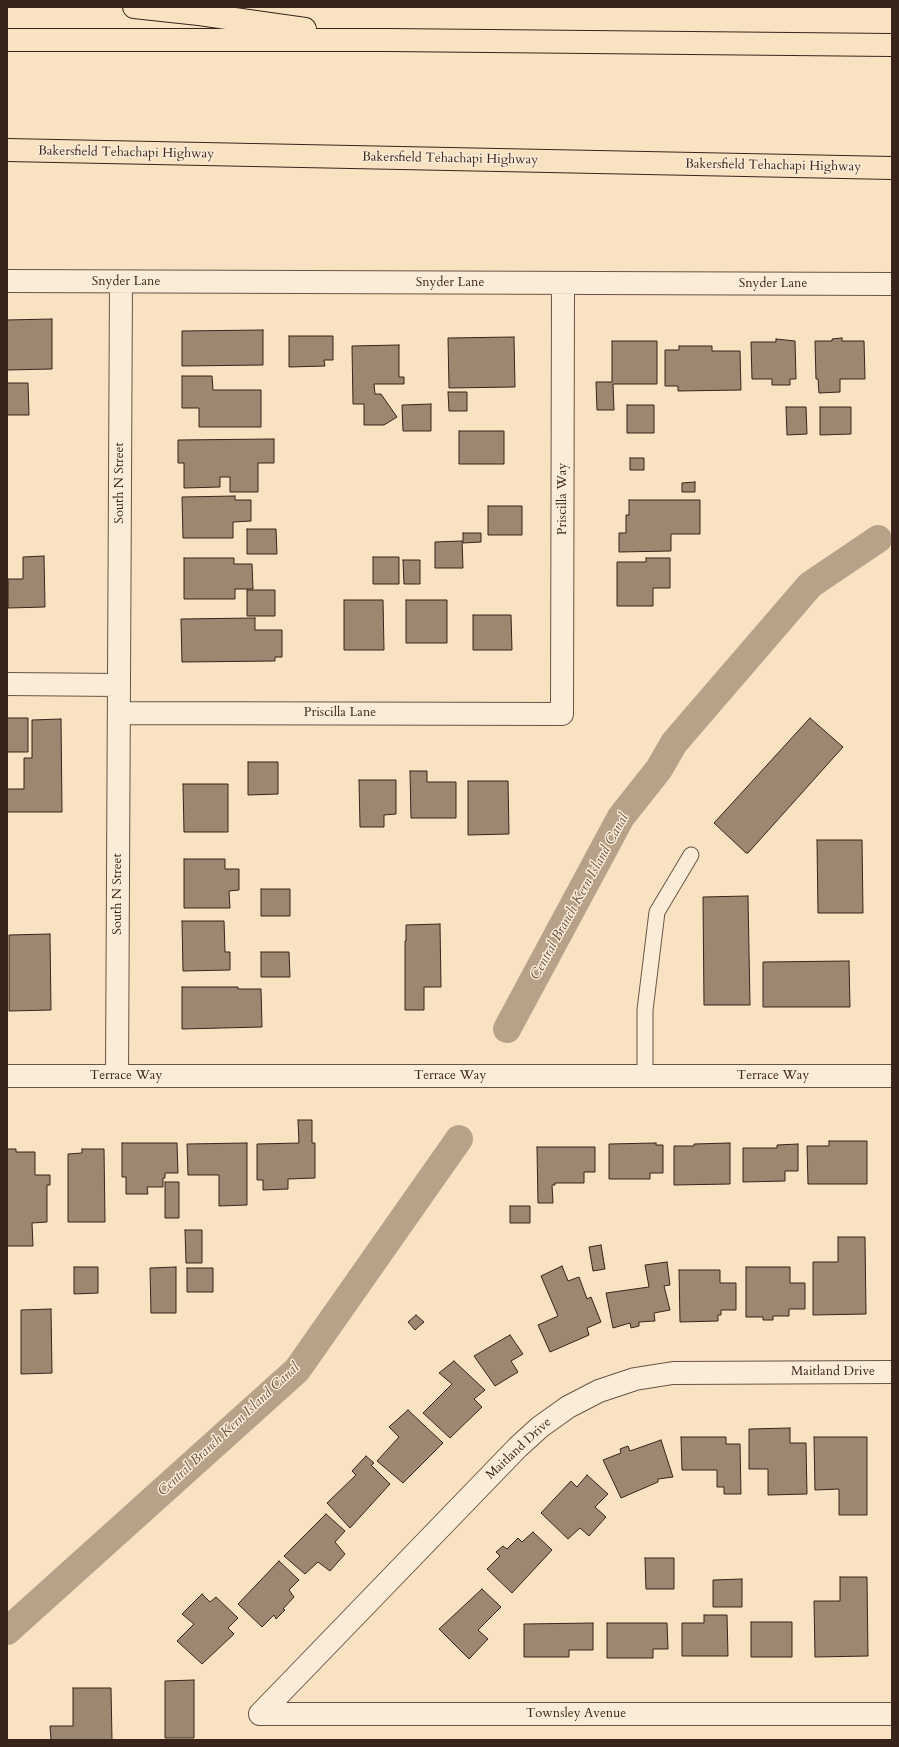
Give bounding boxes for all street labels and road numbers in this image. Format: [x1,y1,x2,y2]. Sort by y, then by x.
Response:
street label: Bakersfield Tehachapi Highway [38,144,214,162]
street label: Bakersfield Tehachapi Highway [362,150,538,168]
street label: Bakersfield Tehachapi Highway [685,157,861,175]
street label: Snyder Lane [92,274,160,290]
street label: Snyder Lane [416,275,484,291]
street label: Snyder Lane [739,276,807,292]
street label: South N Street [112,442,128,524]
street label: Priscilla Way [555,463,571,535]
street label: Priscilla Lane [304,705,376,721]
street label: South N Street [110,853,126,935]
street label: Terrace Way [90,1068,162,1084]
street label: Terrace Way [414,1068,486,1084]
street label: Terrace Way [737,1068,809,1084]
street label: Maitland Drive [791,1364,875,1380]
street label: Maitland Drive [483,1415,555,1483]
street label: Townsley Avenue [526,1706,626,1722]

